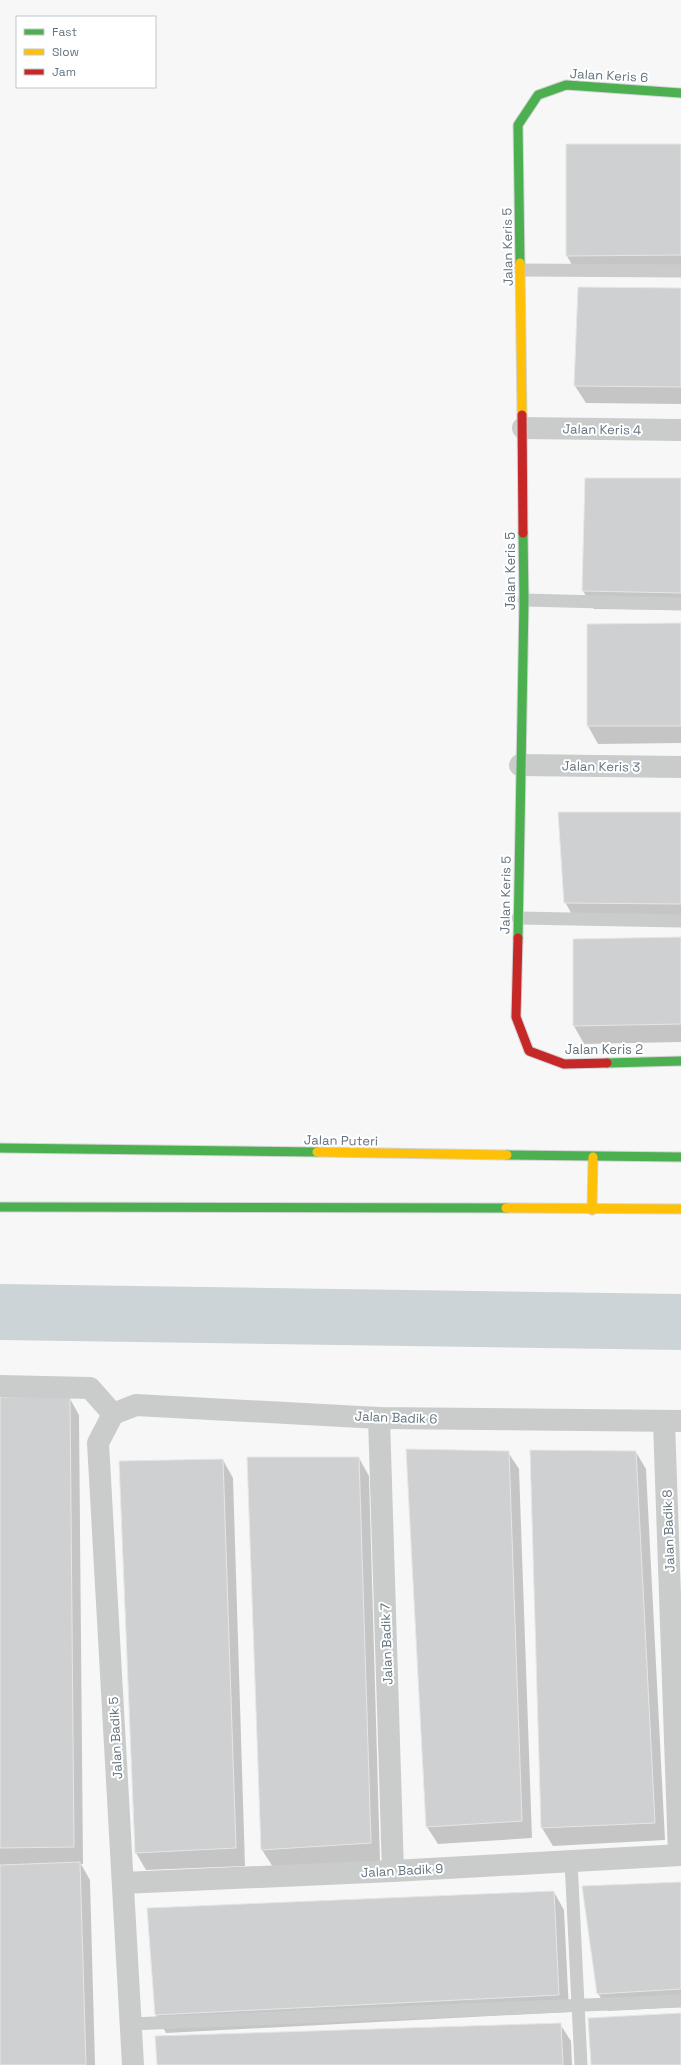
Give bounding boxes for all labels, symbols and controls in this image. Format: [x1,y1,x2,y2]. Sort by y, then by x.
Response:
legend [16,16,156,88]
text: Fast [52,24,77,40]
text: Slow [52,44,79,60]
text: Jam [52,64,76,80]
street label: Jalan Keris 6 [569,65,649,86]
street label: Jalan Keris 5 [498,208,517,286]
street label: Jalan Keris 4 [563,420,641,439]
street label: Jalan Keris 5 [502,532,519,610]
street label: Jalan Keris 3 [562,757,640,776]
street label: Jalan Keris 5 [496,856,515,934]
street label: Jalan Keris 2 [565,1041,643,1058]
street label: Jalan Puteri [304,1131,378,1150]
street label: Jalan Badik 6 [354,1408,438,1427]
street label: Jalan Badik 8 [659,1489,678,1573]
street label: Jalan Badik 7 [377,1603,396,1685]
street label: Jalan Badik 5 [105,1696,126,1780]
street label: Jalan Badik 9 [360,1860,444,1881]

